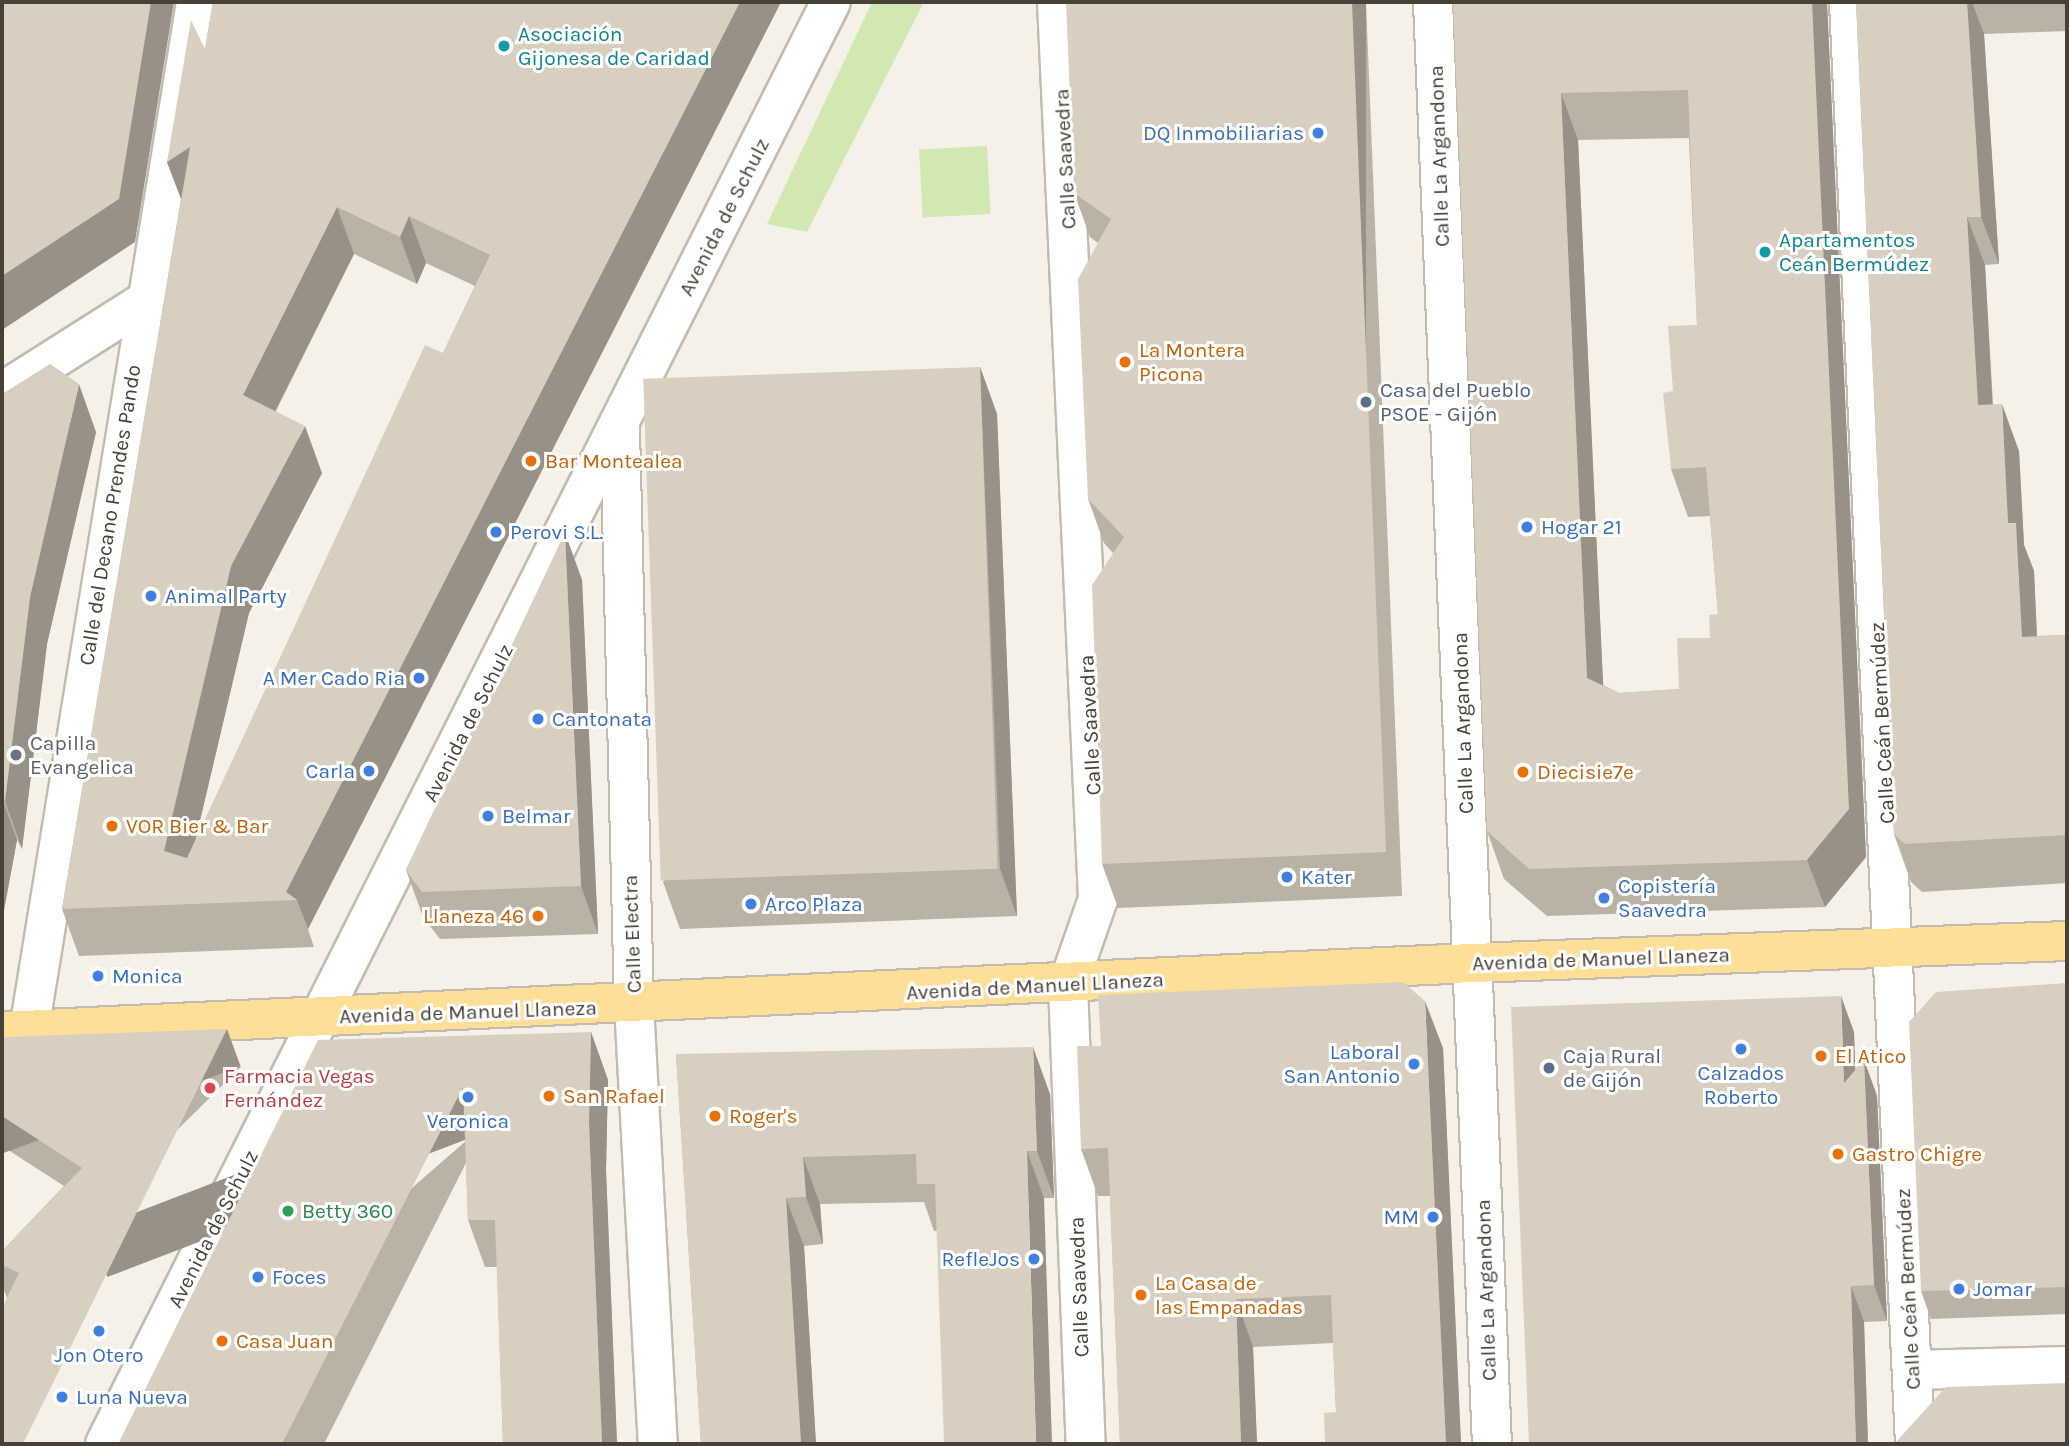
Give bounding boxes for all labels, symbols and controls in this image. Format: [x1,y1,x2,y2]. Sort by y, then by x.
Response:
place label: Asociación Gijonesa de Caridad [518,21,710,71]
marker: Asociación Gijonesa de Caridad [496,38,512,54]
street label: Calle La Argandona [1423,65,1455,247]
street label: Calle Saavedra [1049,88,1081,230]
place label: DQ Inmobiliarias [1143,120,1304,146]
marker: DQ Inmobiliarias [1310,125,1326,141]
street label: Avenida de Schulz [673,134,775,300]
place label: Apartamentos Ceán Bermúdez [1779,227,1929,277]
marker: Apartamentos Ceán Bermúdez [1757,244,1773,260]
place label: La Montera Picona [1139,337,1245,387]
marker: La Montera Picona [1117,354,1133,370]
street label: Calle del Decano Prendes Pando [74,363,146,667]
place label: Casa del Pueblo PSOE - Gijón [1380,377,1531,427]
marker: Casa del Pueblo PSOE - Gijón [1358,394,1374,410]
place label: Bar Montealea [545,448,683,474]
marker: Bar Montealea [523,453,539,469]
place label: Hogar 21 [1541,514,1622,540]
place label: Perovi S.L. [510,519,603,545]
marker: Hogar 21 [1519,519,1535,535]
marker: Perovi S.L. [488,524,504,540]
place label: Animal Party [165,583,287,609]
marker: Animal Party [143,588,159,604]
street label: Calle Ceán Bermúdez [1864,622,1900,824]
street label: Calle La Argandona [1447,632,1479,814]
street label: Avenida de Schulz [417,640,519,806]
street label: Calle Saavedra [1074,654,1106,796]
place label: A Mer Cado Ria [263,665,405,691]
marker: A Mer Cado Ria [411,670,427,686]
place label: Cantonata [552,706,652,732]
marker: Cantonata [530,711,546,727]
place label: Capilla Evangelica [30,730,134,780]
marker: Capilla Evangelica [8,747,24,763]
place label: Carla [306,758,355,784]
place label: Diecisie7e [1537,759,1634,785]
marker: Carla [361,763,377,779]
marker: Diecisie7e [1515,764,1531,780]
place label: Belmar [502,803,571,829]
marker: Belmar [480,808,496,824]
place label: VOR Bier & Bar [126,813,268,839]
marker: VOR Bier & Bar [104,818,120,834]
place label: Kater [1301,864,1352,890]
marker: Kater [1279,869,1295,885]
place label: Copistería Saavedra [1618,873,1716,923]
street label: Calle Electra [617,874,647,994]
marker: Copistería Saavedra [1596,890,1612,906]
place label: Arco Plaza [765,891,863,917]
marker: Arco Plaza [743,896,759,912]
place label: Llaneza 46 [423,903,524,929]
marker: Llaneza 46 [530,908,546,924]
street label: Avenida de Manuel Llaneza [1472,942,1730,976]
place label: Monica [112,963,183,989]
street label: Avenida de Manuel Llaneza [906,967,1164,1005]
marker: Monica [90,968,106,984]
street label: Avenida de Manuel Llaneza [339,995,597,1029]
place label: Laboral San Antonio [1284,1039,1400,1089]
marker: Calzados Roberto [1733,1041,1749,1057]
place label: Caja Rural de Gijón [1563,1043,1661,1093]
place label: El Atico [1835,1043,1906,1069]
marker: El Atico [1813,1048,1829,1064]
marker: Laboral San Antonio [1406,1056,1422,1072]
marker: Caja Rural de Gijón [1541,1060,1557,1076]
place label: Calzados Roberto [1698,1060,1784,1110]
place label: Farmacia Vegas Fernández [224,1063,375,1113]
marker: Farmacia Vegas Fernández [202,1080,218,1096]
place label: San Rafael [563,1083,665,1109]
marker: San Rafael [541,1088,557,1104]
marker: Veronica [460,1089,476,1105]
place label: Roger's [729,1103,797,1129]
place label: Veronica [427,1108,509,1134]
marker: Roger's [707,1108,723,1124]
place label: Gastro Chigre [1852,1141,1982,1167]
street label: Avenida de Schulz [162,1146,264,1312]
marker: Gastro Chigre [1830,1146,1846,1162]
street label: Calle Ceán Bermúdez [1890,1188,1926,1390]
place label: Betty 360 [302,1198,393,1224]
street label: Calle La Argandona [1470,1199,1502,1381]
marker: Betty 360 [280,1203,296,1219]
place label: MM [1383,1204,1419,1230]
marker: MM [1425,1209,1441,1225]
street label: Calle Saavedra [1064,1216,1094,1358]
place label: RefleJos [942,1246,1020,1272]
marker: RefleJos [1026,1251,1042,1267]
place label: Foces [272,1264,327,1290]
marker: Foces [250,1269,266,1285]
place label: La Casa de las Empanadas [1155,1270,1303,1320]
place label: Jomar [1973,1276,2032,1302]
marker: Jomar [1951,1281,1967,1297]
marker: La Casa de las Empanadas [1133,1287,1149,1303]
marker: Jon Otero [91,1323,107,1339]
place label: Casa Juan [236,1328,333,1354]
marker: Casa Juan [214,1333,230,1349]
place label: Jon Otero [55,1342,143,1368]
place label: Luna Nueva [76,1384,188,1410]
marker: Luna Nueva [54,1389,70,1405]

